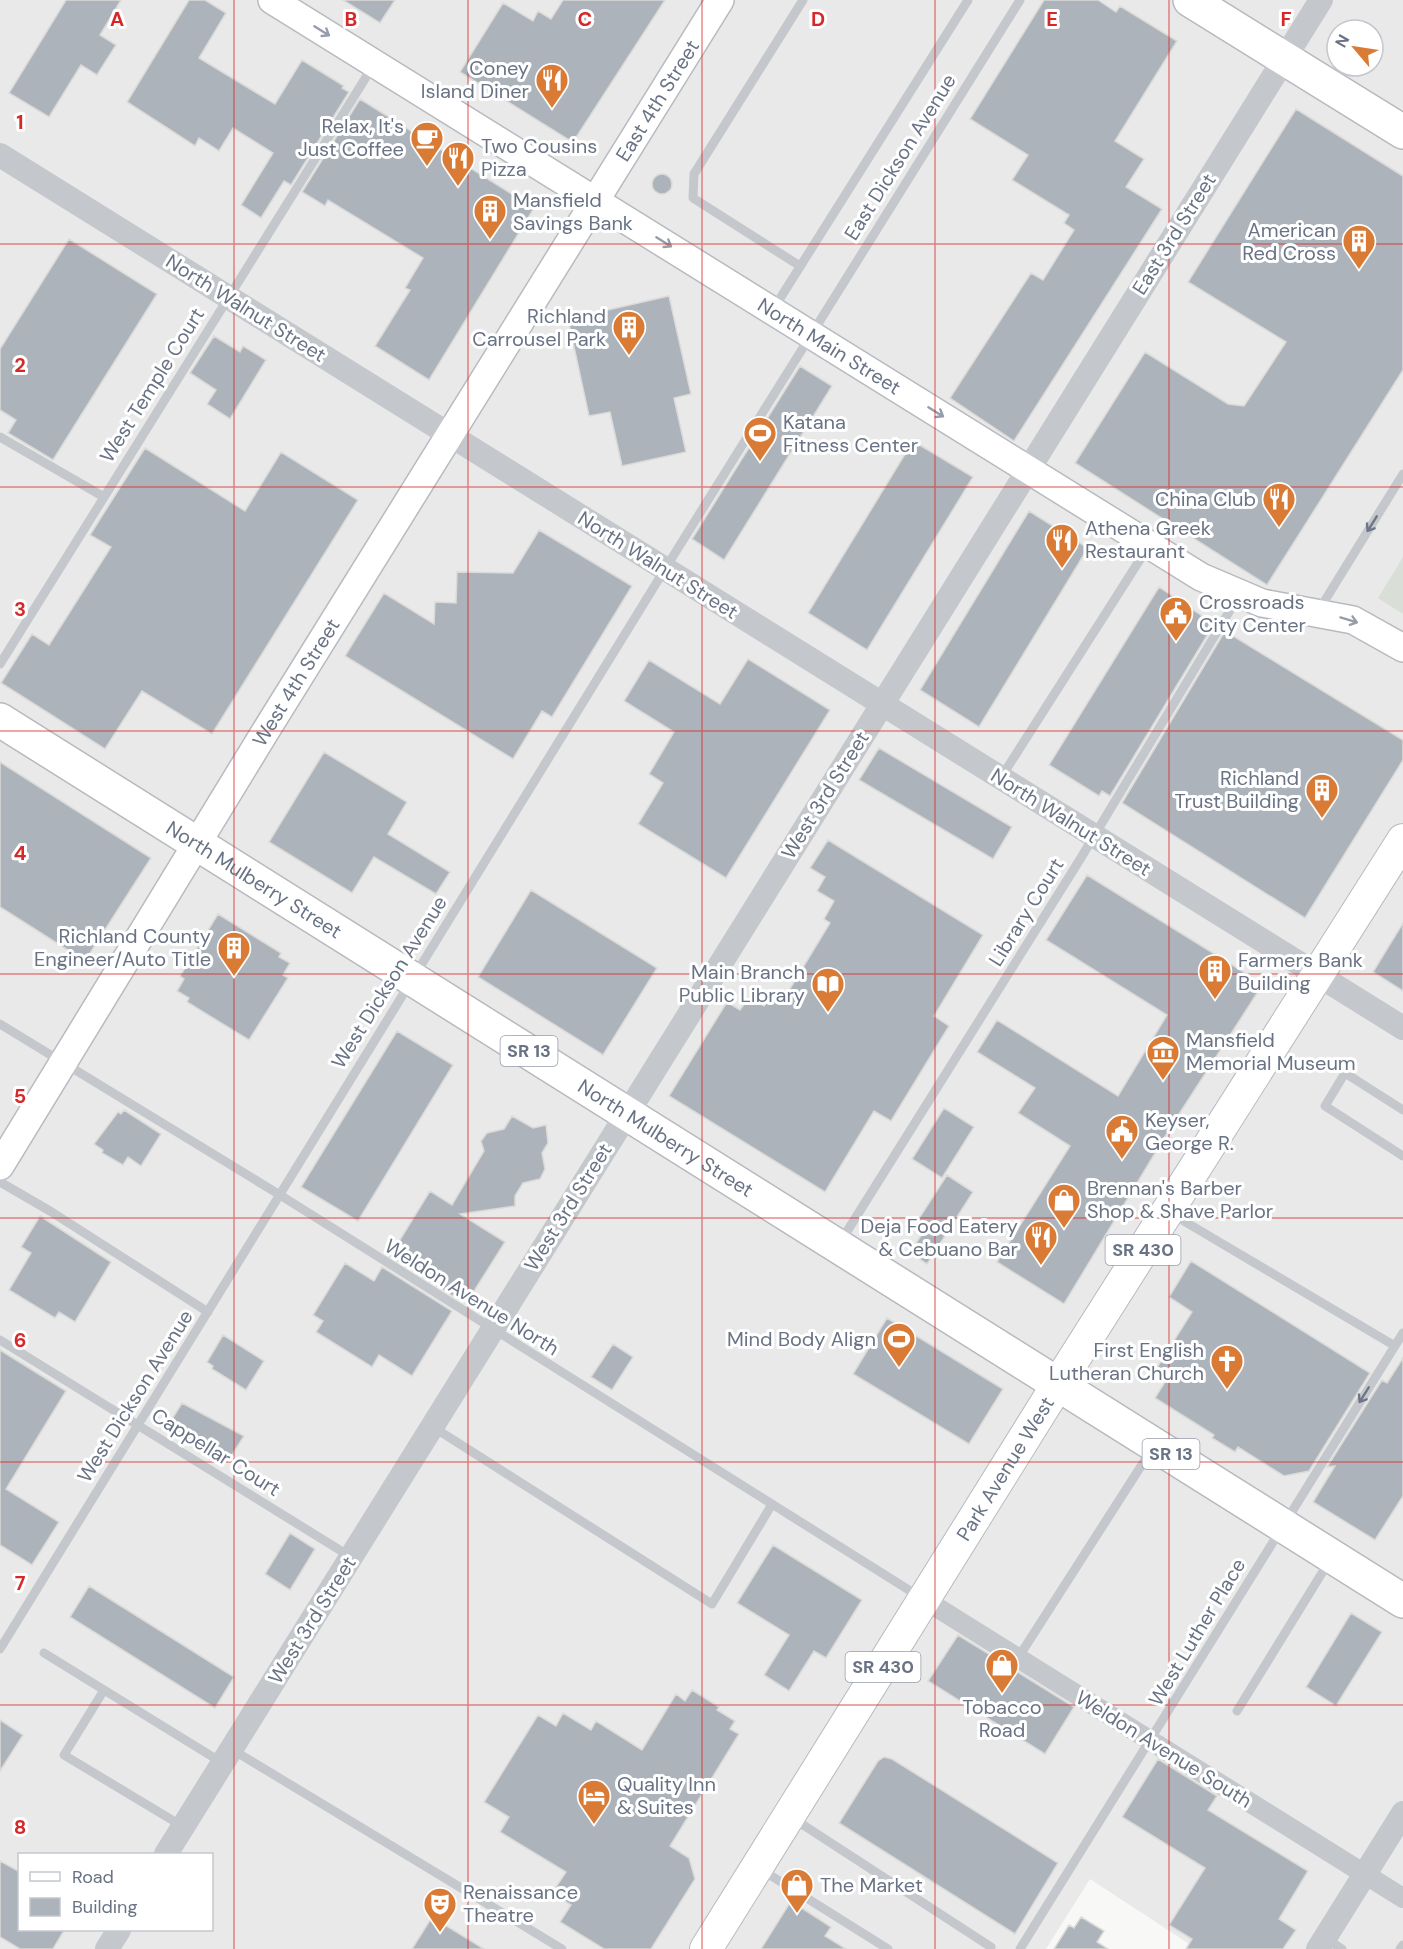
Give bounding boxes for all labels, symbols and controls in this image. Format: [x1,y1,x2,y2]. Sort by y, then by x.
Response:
text: A [110,6,124,32]
text: B [345,6,357,32]
text: C [578,6,592,32]
text: D [811,6,825,32]
text: E [1046,6,1058,32]
text: F [1280,6,1292,32]
north arrow [1325,18,1385,78]
one-way arrow [313,25,330,37]
text: N [1330,31,1354,51]
street label: East 4th Street [610,35,705,166]
place label: Coney Island Diner [421,55,529,104]
restaurant icon: Coney Island Diner [534,62,570,109]
street label: East Dickson Avenue [838,69,962,245]
text: 1 [16,109,24,135]
place label: Relax, It's Just Coffee [298,113,404,162]
cafe icon: Relax, It's Just Coffee [409,120,445,167]
place label: Two Cousins Pizza [481,133,597,182]
restaurant icon: Two Cousins Pizza [440,140,476,187]
street label: East 3rd Street [1126,168,1222,300]
place label: Mansfield Savings Bank [513,187,633,236]
building icon: Mansfield Savings Bank [472,193,508,240]
place label: American Red Cross [1242,217,1336,266]
building icon: American Red Cross [1341,223,1377,270]
one-way arrow [655,235,672,248]
street label: North Walnut Street [161,248,331,368]
street label: North Main Street [753,292,906,400]
street label: West Temple Court [94,303,210,467]
place label: Richland Carrousel Park [472,303,606,352]
building icon: Richland Carrousel Park [611,309,647,356]
text: 2 [14,352,26,378]
one-way arrow [927,406,944,418]
place label: Katana Fitness Center [783,409,918,458]
sports icon: Katana Fitness Center [742,415,778,462]
restaurant icon: China Club [1261,481,1297,528]
place label: China Club [1155,486,1256,512]
street label: North Walnut Street [573,505,743,625]
place label: Athena Greek Restaurant [1085,515,1211,564]
one-way arrow [1366,515,1378,532]
restaurant icon: Athena Greek Restaurant [1044,522,1080,569]
place label: Crossroads City Center [1199,589,1306,638]
public building icon: Crossroads City Center [1158,595,1194,642]
text: 3 [14,596,26,622]
street label: West 4th Street [246,613,346,751]
one-way arrow [1339,615,1358,626]
street label: West 3rd Street [775,726,875,864]
street label: North Walnut Street [986,762,1156,882]
place label: Richland Trust Building [1175,765,1299,814]
building icon: Richland Trust Building [1304,772,1340,819]
street label: North Mulberry Street [161,815,347,944]
text: 4 [14,840,27,866]
street label: Library Court [982,853,1070,971]
street label: West Dickson Avenue [325,891,453,1073]
place label: Richland County Engineer/Auto Title [34,923,211,972]
building icon: Richland County Engineer/Auto Title [216,930,252,977]
place label: Farmers Bank Building [1238,947,1363,996]
building icon: Farmers Bank Building [1197,953,1233,1000]
place label: Main Branch Public Library [679,959,805,1008]
library icon: Main Branch Public Library [810,966,846,1013]
place label: Mansfield Memorial Museum [1186,1027,1356,1076]
museum icon: Mansfield Memorial Museum [1145,1034,1181,1081]
road number: SR 13 [500,1036,558,1066]
street label: North Mulberry Street [573,1073,758,1203]
text: 5 [14,1083,26,1109]
place label: Keyser, George R. [1145,1107,1234,1156]
public building icon: Keyser, George R. [1104,1113,1140,1160]
street label: West 3rd Street [518,1138,618,1276]
place label: Brennan's Barber Shop & Shave Parlor [1087,1175,1273,1224]
shop icon: Brennan's Barber Shop & Shave Parlor [1046,1182,1082,1229]
place label: Deja Food Eatery & Cebuano Bar [861,1213,1018,1262]
restaurant icon: Deja Food Eatery & Cebuano Bar [1023,1219,1059,1266]
street label: Weldon Avenue North [380,1233,564,1361]
road number: SR 430 [1106,1235,1180,1265]
street label: West Dickson Avenue [71,1305,199,1487]
sports icon: Mind Body Align [881,1321,917,1368]
place label: Mind Body Align [727,1326,876,1352]
text: 6 [14,1327,26,1353]
place label: First English Lutheran Church [1049,1337,1204,1386]
church icon: First English Lutheran Church [1209,1343,1245,1390]
one-way arrow [1357,1387,1370,1404]
street label: Park Avenue West [951,1391,1060,1546]
street label: Cappellar Court [147,1402,285,1502]
road number: SR 13 [1142,1439,1200,1469]
street label: West 3rd Street [262,1551,362,1689]
street label: West Luther Place [1143,1553,1251,1711]
text: 7 [15,1570,26,1596]
shop icon: Tobacco Road [984,1647,1020,1694]
road number: SR 430 [846,1652,920,1682]
street label: Weldon Avenue South [1071,1684,1257,1814]
place label: Tobacco Road [962,1694,1042,1743]
place label: Quality Inn & Suites [617,1771,716,1820]
hotel icon: Quality Inn & Suites [576,1778,612,1825]
text: 8 [14,1814,26,1840]
legend [18,1853,213,1931]
text: Road [72,1865,114,1889]
shop icon: The Market [779,1867,815,1914]
place label: The Market [820,1872,923,1898]
place label: Renaissance Theatre [463,1879,578,1928]
theatre icon: Renaissance Theatre [422,1886,458,1933]
text: Building [72,1895,137,1919]

